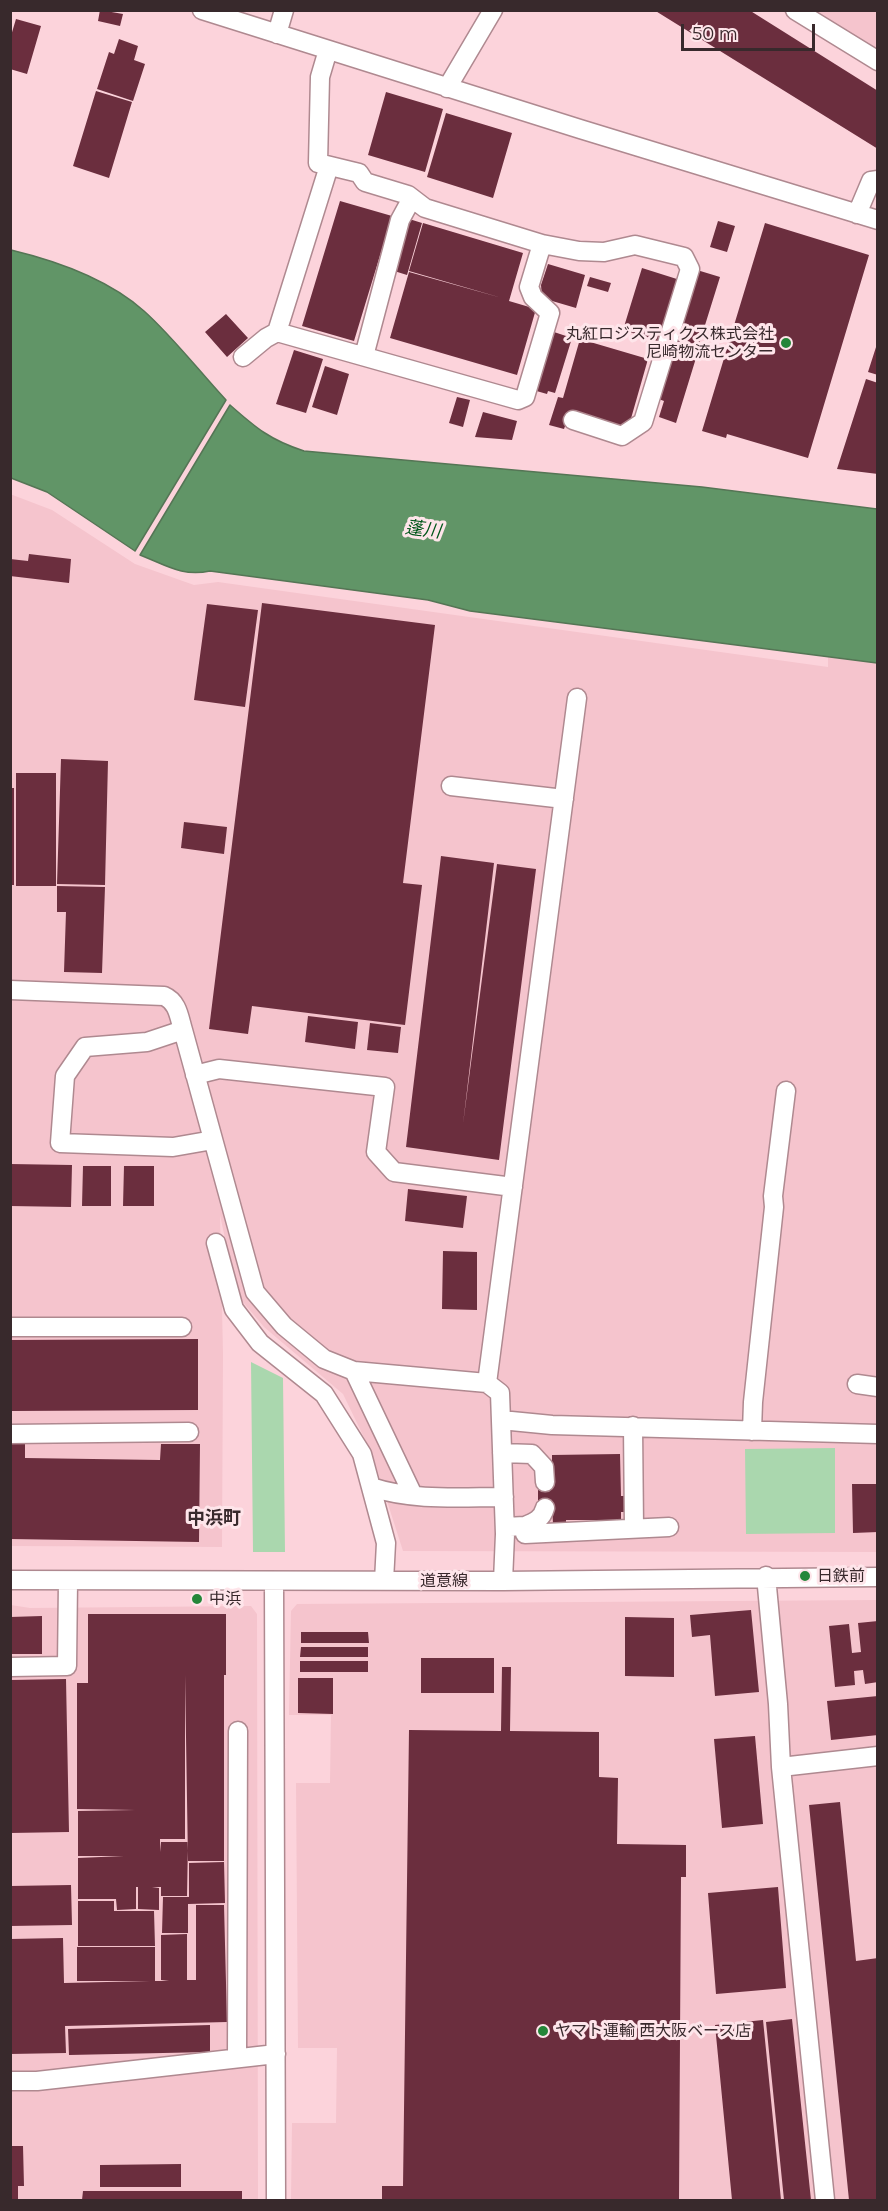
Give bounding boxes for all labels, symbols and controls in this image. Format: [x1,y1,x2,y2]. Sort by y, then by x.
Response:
scale bar [684,12,818,50]
text: 50 m [692,23,738,45]
place label: 丸紅ロジスティクス株式会社 尼崎物流センター [566,324,774,362]
marker: 丸紅ロジスティクス株式会社 尼崎物流センター [779,336,793,350]
water label: 蓬川 [404,517,442,543]
district label: 中浜町 [187,1508,241,1530]
place label: 日鉄前 [817,1566,865,1586]
marker: 日鉄前 [798,1569,812,1583]
street label: 道意線 [420,1571,468,1591]
place label: 中浜 [209,1589,241,1609]
marker: 中浜 [190,1592,204,1606]
place label: ヤマト運輸 西大阪ベース店 [555,2021,751,2041]
marker: ヤマト運輸 西大阪ベース店 [536,2024,550,2038]

